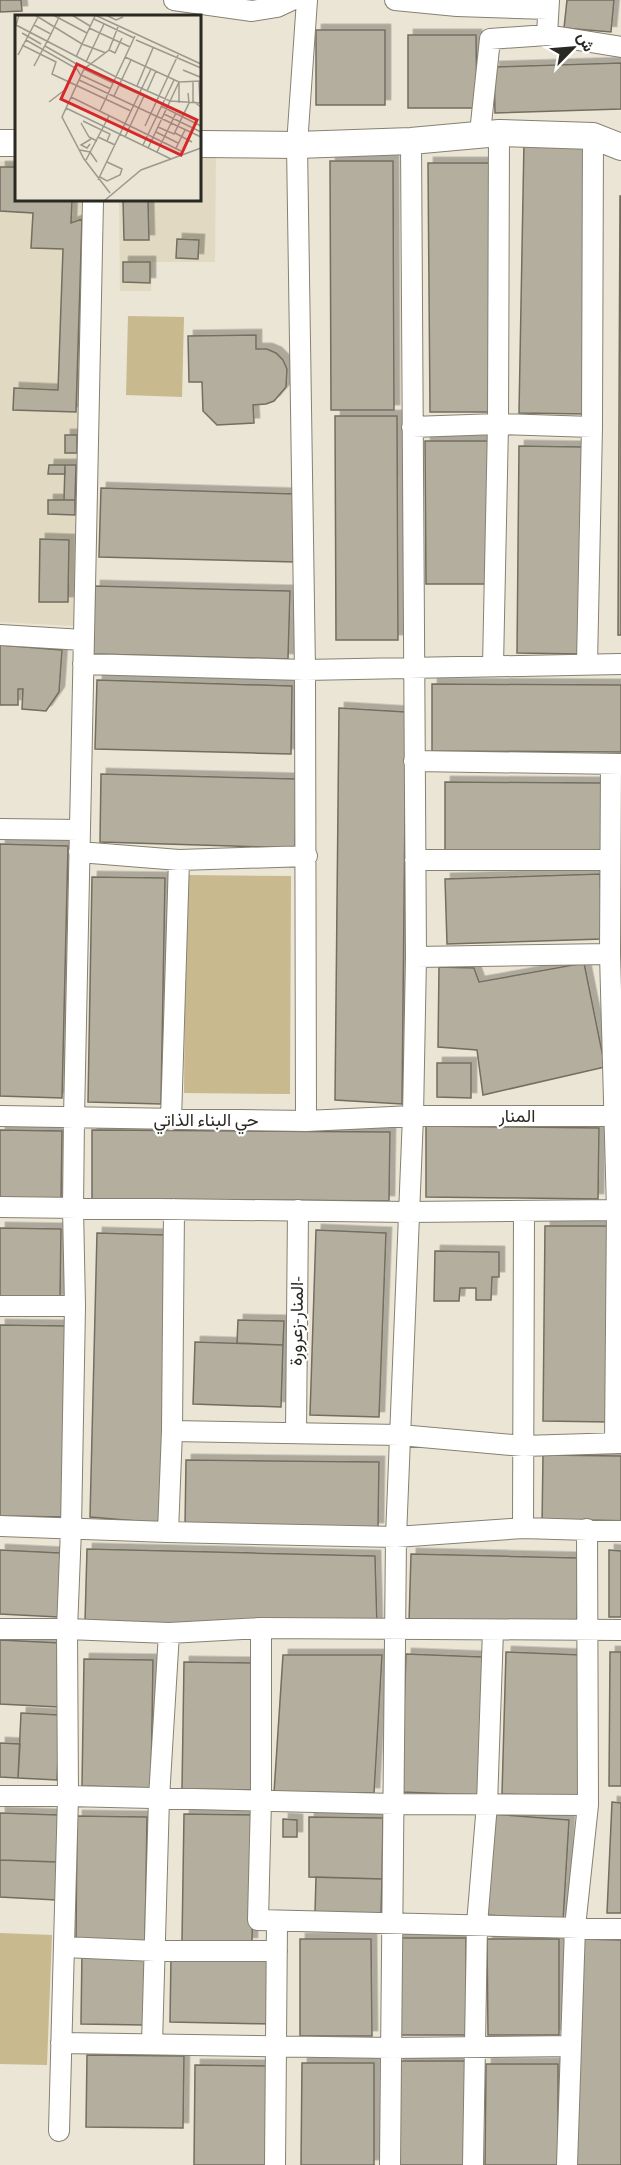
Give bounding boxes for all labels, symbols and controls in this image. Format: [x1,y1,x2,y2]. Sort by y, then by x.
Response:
inset map [15,15,201,201]
north arrow [543,18,603,78]
text: ش [572,29,600,55]
street label: المنار [498,1104,535,1129]
street label: حي البناء الذاتي [154,1108,258,1135]
street label: المنار-زعرورة- [284,1276,310,1366]

